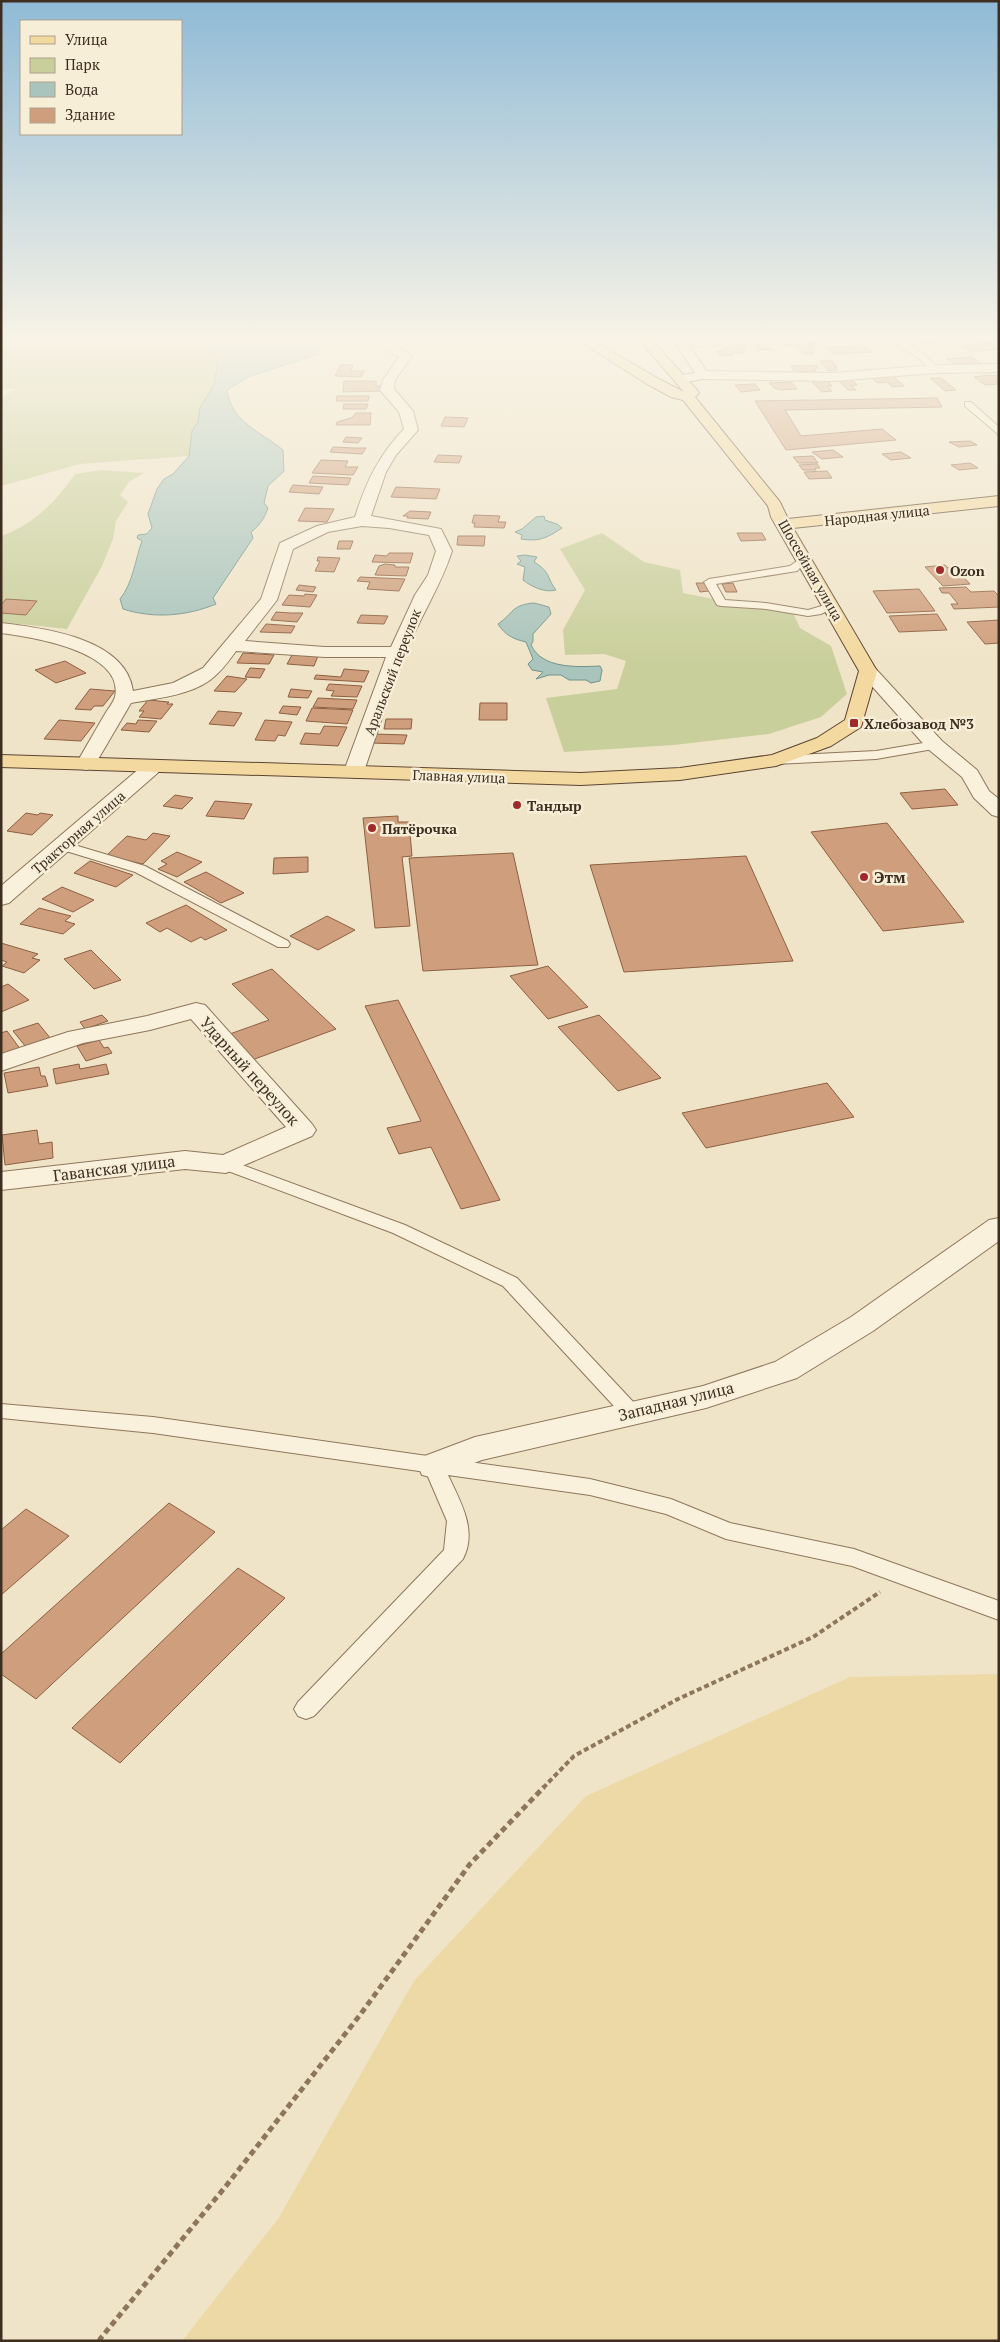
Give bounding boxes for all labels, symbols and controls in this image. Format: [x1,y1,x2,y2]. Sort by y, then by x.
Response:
legend [20,20,182,135]
text: Улица [65,29,108,49]
text: Парк [65,54,101,74]
text: Вода [65,79,99,99]
text: Здание [65,104,115,124]
street label: Народная улица [823,500,931,530]
street label: Шоссейная улица [774,516,848,624]
place label: Ozon [950,561,985,580]
marker: Ozon [934,564,946,576]
street label: Аральский переулок [359,606,425,738]
place label: Хлебозавод №3 [864,714,974,733]
marker: Хлебозавод №3 [848,717,860,729]
street label: Главная улица [412,765,506,787]
street label: Тракторная улица [27,786,129,878]
place label: Тандыр [527,796,582,815]
marker: Тандыр [511,799,523,811]
place label: Пятёрочка [382,819,457,838]
marker: Пятёрочка [366,822,378,834]
place label: Этм [874,866,906,888]
marker: Этм [858,871,870,883]
street label: Ударный переулок [195,1012,305,1130]
street label: Гаванская улица [52,1150,176,1186]
street label: Западная улица [616,1376,736,1426]

